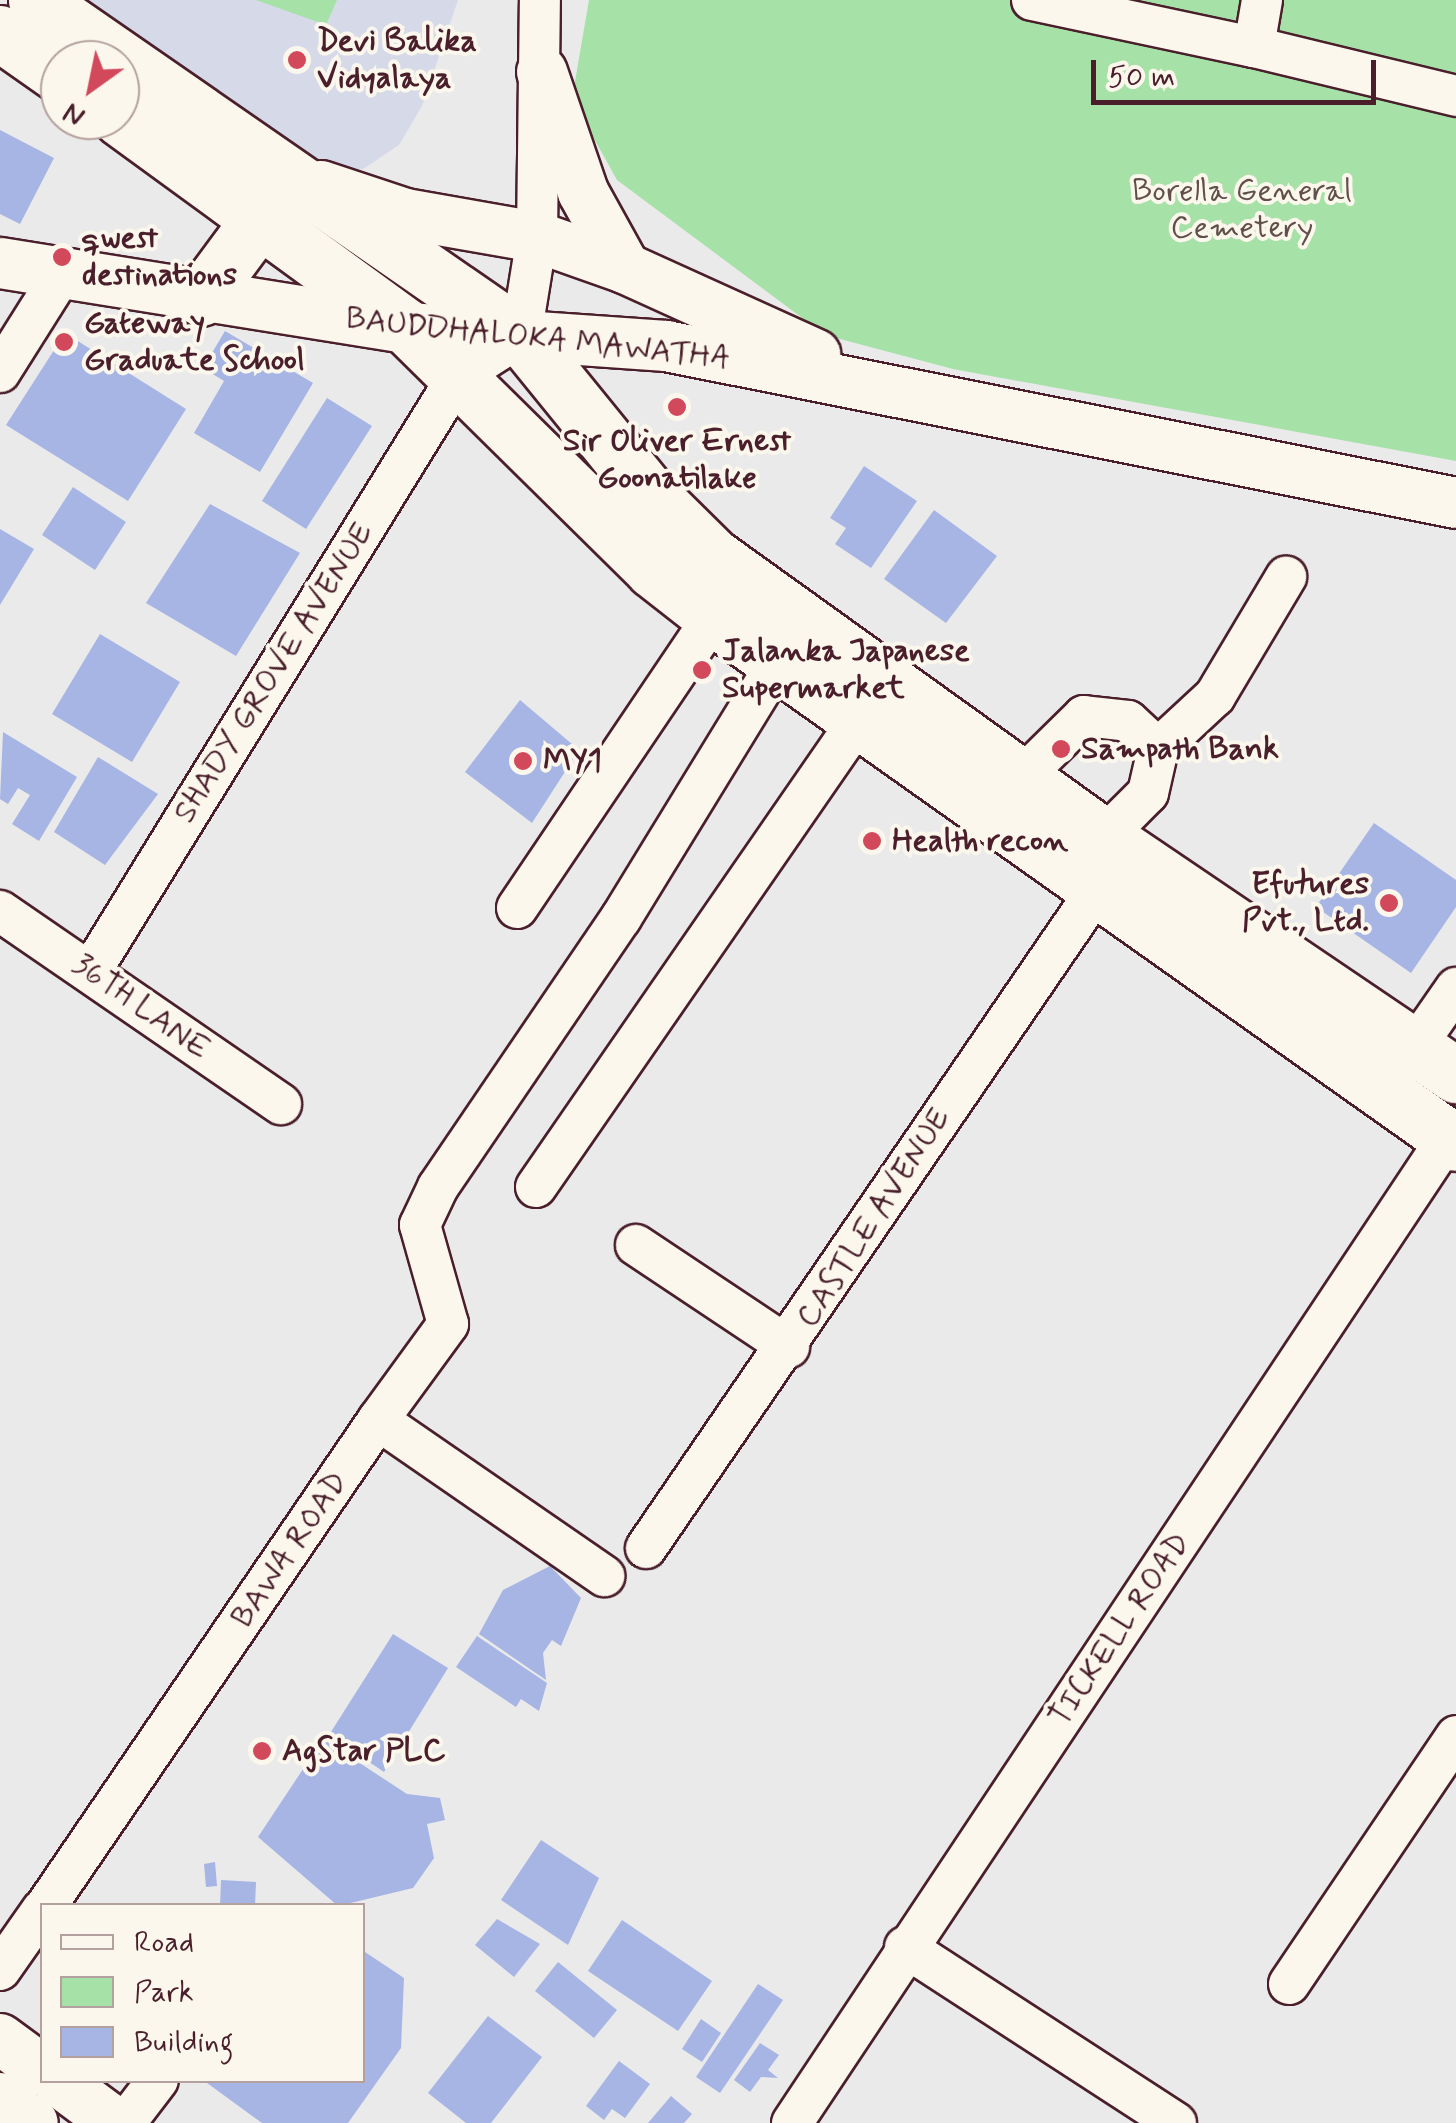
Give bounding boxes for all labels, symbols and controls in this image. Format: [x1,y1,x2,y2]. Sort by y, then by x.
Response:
place label: Devi Balika Vidyalaya [317,23,473,98]
north arrow [40,40,140,140]
scale bar [1096,40,1381,102]
marker: Devi Balika Vidyalaya [286,49,308,71]
text: 50 m [1108,58,1175,97]
text: N [57,93,92,134]
park label: Borella General Cemetery [1135,173,1349,248]
place label: qwest destinations [82,220,237,295]
marker: qwest destinations [51,246,73,268]
street label: BAUDDHALOKA MAWATHA [344,300,732,378]
place label: Gateway Graduate School [84,305,306,380]
marker: Gateway Graduate School [53,331,75,353]
marker: Sir Oliver Ernest Goonatilake [666,396,688,418]
place label: Sir Oliver Ernest Goonatilake [565,423,789,498]
street label: SHADY GROVE AVENUE [165,514,383,832]
place label: Jalanka Japanese Supermarket [722,633,983,708]
marker: Jalanka Japanese Supermarket [691,659,713,681]
place label: Sampath Bank [1081,730,1279,768]
marker: Sampath Bank [1050,738,1072,760]
place label: MY1 [543,742,602,780]
marker: MY1 [512,750,534,772]
place label: Health recon [892,822,1068,860]
marker: Health recon [861,830,883,852]
place label: Efutures Pvt., Ltd. [1242,866,1369,941]
marker: Efutures Pvt., Ltd. [1378,892,1400,914]
street label: 36TH LANE [65,946,217,1068]
street label: CASTLE AVENUE [788,1100,960,1336]
street label: BAWA ROAD [224,1466,356,1634]
street label: TICKELL ROAD [1042,1527,1198,1733]
place label: AgStar PLC [282,1732,442,1770]
marker: AgStar PLC [251,1740,273,1762]
legend [40,1903,365,2083]
text: Road [134,1923,194,1962]
text: Park [134,1973,194,2012]
text: Building [134,2023,233,2062]

